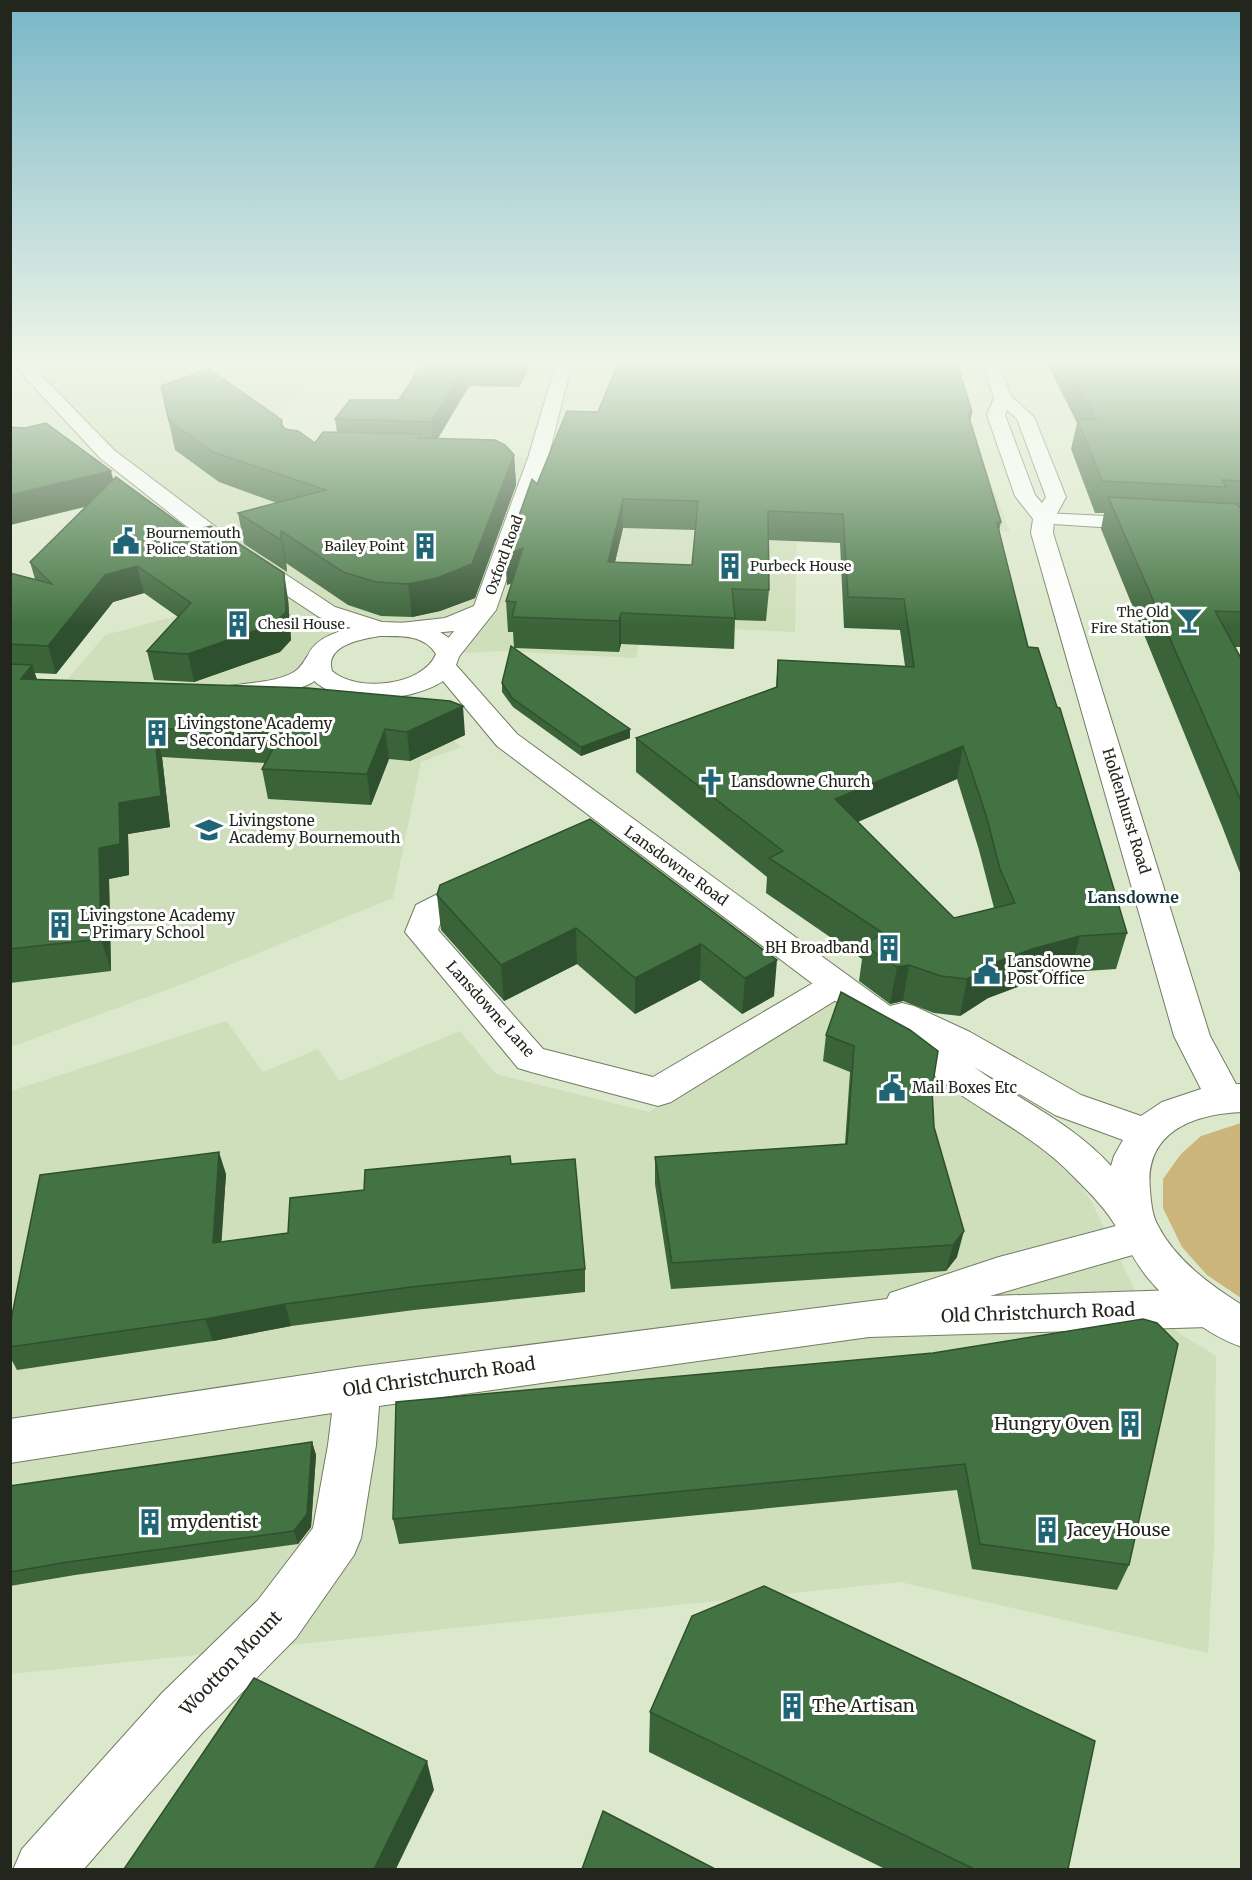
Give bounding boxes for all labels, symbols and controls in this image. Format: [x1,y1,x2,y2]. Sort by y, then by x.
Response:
street label: Oxford Road [481,512,527,597]
place label: Bournemouth Police Station [146,524,241,558]
public building icon: Bournemouth Police Station [111,526,141,556]
building icon: Bailey Point [410,531,440,561]
place label: Bailey Point [324,537,406,555]
building icon: Purbeck House [715,551,745,581]
place label: Purbeck House [750,557,851,575]
place label: The Old Fire Station [1091,603,1170,637]
bar icon: The Old Fire Station [1174,605,1204,635]
building icon: Chesil House [223,609,253,639]
place label: Chesil House [258,615,345,633]
place label: Livingstone Academy - Secondary School [177,714,333,750]
building icon: Livingstone Academy - Secondary School [142,718,172,748]
street label: Holdenhurst Road [1098,746,1155,876]
church icon: Lansdowne Church [696,767,726,797]
place label: Lansdowne Church [731,772,871,791]
place label: Livingstone Academy Bournemouth [228,811,400,847]
school or university icon: Livingstone Academy Bournemouth [194,815,224,845]
street label: Lansdowne Road [621,822,732,910]
district label: Lansdowne [1087,887,1179,907]
place label: Livingstone Academy - Primary School [80,906,236,942]
building icon: Livingstone Academy - Primary School [45,910,75,940]
building icon: BH Broadband [874,933,904,963]
place label: BH Broadband [765,938,869,957]
place label: Lansdowne Post Office [1007,952,1091,988]
public building icon: Lansdowne Post Office [972,956,1002,986]
street label: Lansdowne Lane [442,957,539,1061]
public building icon: Mail Boxes Etc [877,1073,907,1103]
place label: Mail Boxes Etc [912,1078,1017,1097]
street label: Old Christchurch Road [940,1298,1136,1327]
street label: Old Christchurch Road [341,1352,537,1401]
building icon: Hungry Oven [1115,1409,1145,1439]
place label: Hungry Oven [994,1412,1110,1435]
building icon: mydentist [135,1507,165,1537]
place label: mydentist [170,1510,258,1533]
building icon: Jacey House [1032,1515,1062,1545]
place label: Jacey House [1066,1518,1170,1541]
street label: Wootton Mount [174,1605,287,1721]
building icon: The Artisan [777,1691,807,1721]
place label: The Artisan [812,1694,915,1717]

